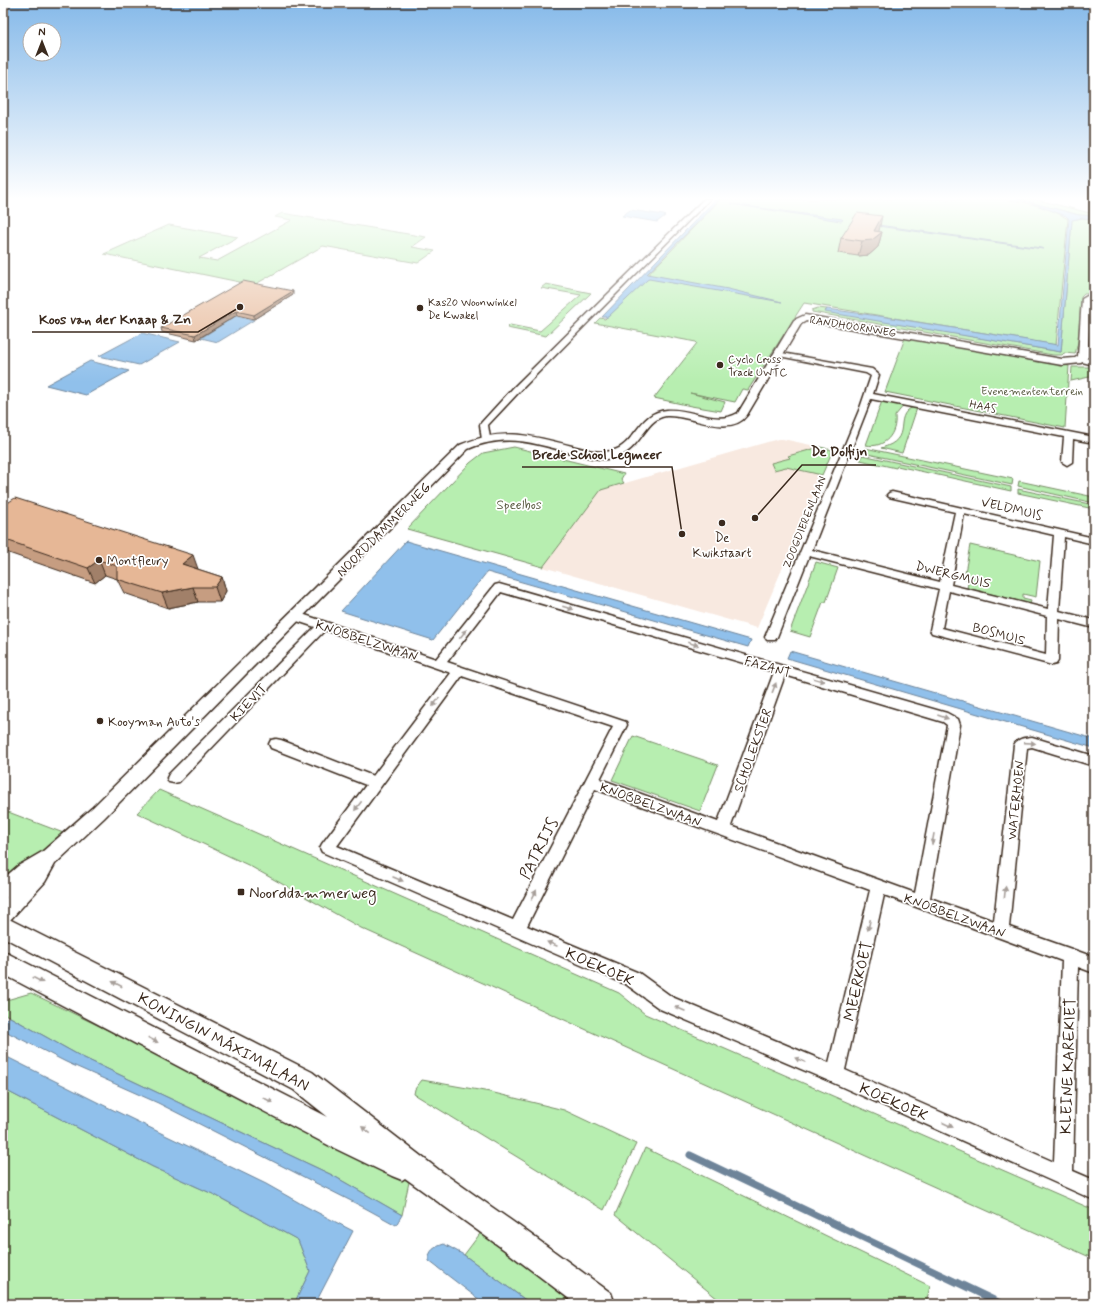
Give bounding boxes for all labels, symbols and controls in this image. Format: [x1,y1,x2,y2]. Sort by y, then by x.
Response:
north arrow [22,22,62,62]
text: N [38,26,46,40]
place label: Kas20 Woonwinkel De Kwakel [428,296,517,323]
marker: Kas20 Woonwinkel De Kwakel [415,303,425,313]
callout: Koos van der Knaap & Zn [32,306,198,332]
text: Koos van der Knaap & Zn [39,311,191,329]
street label: RANDHOORNWEG [809,313,897,341]
place label: Cyclo Cross Track UWTC [728,353,787,380]
marker: Cyclo Cross Track UWTC [715,360,725,370]
park label: Evenemententerrein [981,385,1083,399]
street label: HAAS [968,398,998,416]
callout: De Dolfijn [802,439,876,465]
callout: Brede School Legmeer [522,441,672,467]
text: De Dolfijn [811,443,867,461]
text: Brede School Legmeer [532,446,663,466]
street label: ZOOGDIERENLAAN [780,474,830,570]
street label: NOORDDAMMERWEG [333,479,435,581]
street label: VELDMUIS [979,494,1044,525]
park label: Speelbos [497,497,542,514]
marker: De Kwikstaart [717,518,727,528]
place label: De Kwikstaart [692,530,752,562]
place label: Montfleury [107,553,169,570]
marker: Montfleury [94,555,104,565]
street label: DWERGMUIS [913,558,993,593]
one-way arrow [562,605,574,611]
street label: KNOBBELZWAAN [313,617,420,666]
street label: BOSMUIS [971,619,1027,650]
one-way arrow [459,628,467,639]
one-way arrow [687,641,699,647]
street label: FAZANT [742,653,793,682]
one-way arrow [813,677,825,683]
street label: KIEVIT [227,681,271,726]
one-way arrow [772,682,778,694]
one-way arrow [432,697,440,707]
street label: SCHOLEKSTER [730,706,776,795]
place label: Kooyman Auto's [108,714,200,731]
one-way arrow [938,714,950,720]
marker: Kooyman Auto's [95,716,105,726]
one-way arrow [1024,740,1036,747]
street label: WATERHOEN [1004,760,1029,841]
street label: KNOBBELZWAAN [597,779,704,832]
one-way arrow [354,801,362,812]
street label: PATRIJS [515,814,564,883]
one-way arrow [930,832,936,845]
one-way arrow [393,876,404,882]
place label: Noorddammerweg [249,883,376,905]
one-way arrow [1002,886,1008,898]
marker: Noorddammerweg [236,887,246,897]
one-way arrow [531,889,538,900]
street label: KNOBBELZWAAN [901,890,1008,943]
one-way arrow [866,919,872,931]
street label: MEERKOET [839,939,878,1023]
one-way arrow [546,941,558,947]
street label: KOEKOEK [562,943,637,992]
one-way arrow [32,977,43,983]
one-way arrow [111,981,123,987]
street label: KONINGIN MÁXIMALAAN [134,988,313,1097]
street label: KLEINE KAREKIET [1056,997,1081,1135]
one-way arrow [673,1006,685,1012]
one-way arrow [147,1037,159,1043]
one-way arrow [794,1057,805,1063]
street label: KOEKOEK [856,1078,931,1127]
one-way arrow [263,1097,274,1103]
one-way arrow [942,1122,953,1128]
one-way arrow [360,1125,371,1134]

